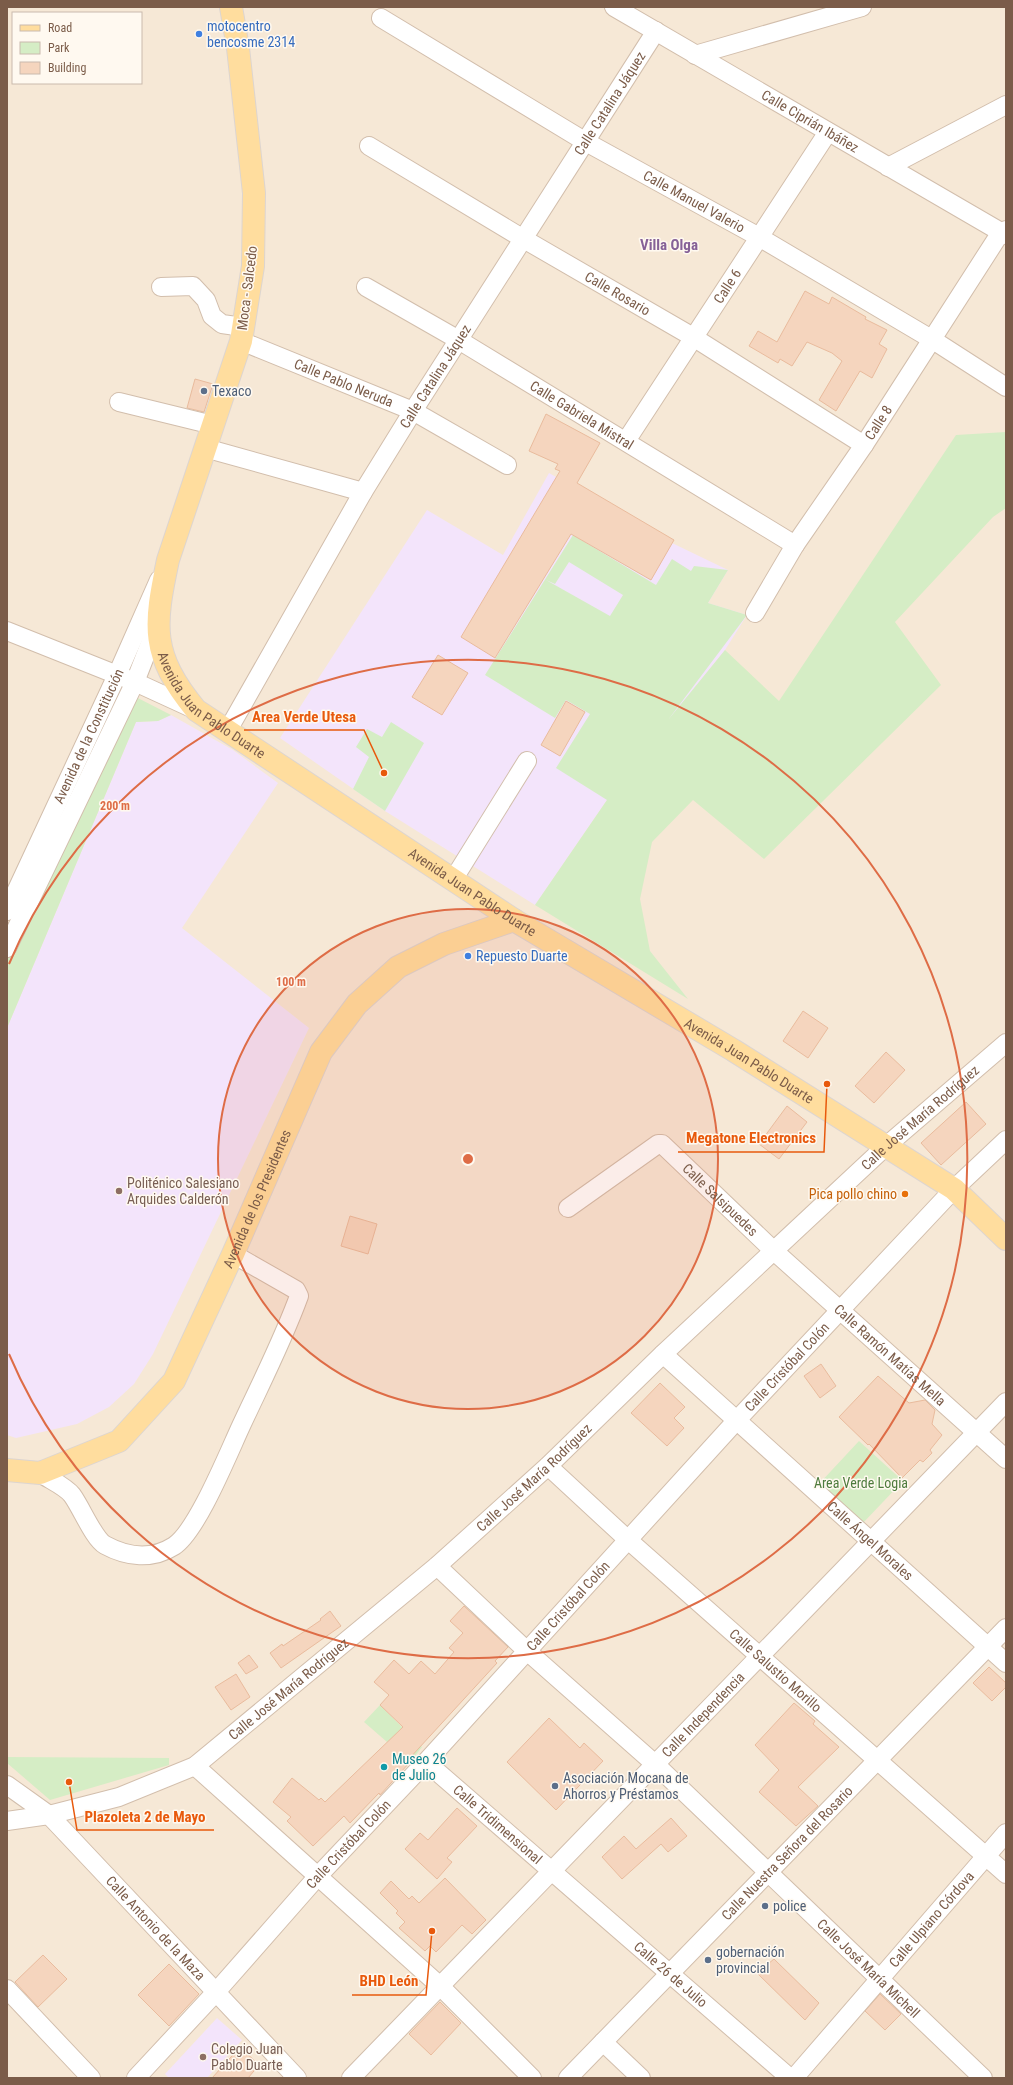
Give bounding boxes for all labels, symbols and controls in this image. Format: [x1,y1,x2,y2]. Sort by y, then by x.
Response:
legend [12,12,142,84]
place label: motocentro bencosme 2314 [207,18,295,50]
text: Road [48,21,72,35]
marker: motocentro bencosme 2314 [194,29,204,39]
text: Park [48,41,70,55]
street label: Calle Catalina Jáquez [571,49,649,158]
text: Building [48,61,86,75]
street label: Calle Ciprián Ibáñez [759,87,862,156]
street label: Calle Manuel Valerio [641,167,748,236]
district label: Villa Olga [640,236,698,254]
street label: Moca - Salcedo [234,245,260,331]
street label: Calle 6 [710,266,744,306]
street label: Calle Rosario [582,268,653,319]
street label: Calle Catalina Jáquez [396,322,474,431]
street label: Calle Pablo Neruda [292,356,396,410]
street label: Calle Gabriela Mistral [527,377,636,453]
place label: Texaco [212,383,252,399]
marker: Texaco [199,386,209,396]
street label: Calle 8 [861,402,895,443]
street label: Avenida Juan Pablo Duarte [155,650,269,762]
street label: Avenida de la Constitución [50,666,127,806]
callout: Area Verde Utesa [244,703,364,730]
text: Area Verde Utesa [252,708,356,726]
text: 200 m [100,799,130,813]
street label: Avenida Juan Pablo Duarte [406,845,539,940]
place label: Repuesto Duarte [476,948,568,964]
marker: Repuesto Duarte [463,951,473,961]
text: 100 m [276,975,306,989]
street label: Avenida Juan Pablo Duarte [681,1015,817,1107]
street label: Calle José María Rodríguez [858,1062,982,1173]
callout: Megatone Electronics [678,1125,824,1152]
street label: Avenida de los Presidentes [220,1127,294,1270]
text: Megatone Electronics [686,1129,816,1147]
centre of rings [461,1152,475,1166]
street label: Calle Salsipuedes [679,1160,761,1239]
place label: Politénico Salesiano Arquides Calderón [127,1175,239,1207]
marker: Politénico Salesiano Arquides Calderón [114,1186,124,1196]
place label: Pica pollo chino [809,1186,897,1202]
marker: Pica pollo chino [900,1189,910,1199]
street label: Calle Ramón Matías Mella [831,1301,949,1409]
street label: Calle Cristóbal Colón [741,1319,832,1415]
street label: Calle José María Rodríguez [473,1420,595,1535]
park label: Area Verde Logia [814,1475,908,1491]
street label: Calle Ángel Morales [824,1498,917,1584]
street label: Calle Cristóbal Colón [523,1558,613,1654]
street label: Calle Salustio Morillo [726,1626,825,1715]
street label: Calle José María Rodríguez [225,1635,352,1743]
street label: Calle Independencia [659,1669,748,1760]
place label: Museo 26 de Julio [392,1751,446,1783]
marker: Museo 26 de Julio [379,1762,389,1772]
place label: Asociación Mocana de Ahorros y Préstamos [563,1770,689,1802]
street label: Calle Tridimensional [450,1781,545,1867]
marker: Asociación Mocana de Ahorros y Préstamos [550,1781,560,1791]
street label: Calle Nuestra Señora del Rosario [718,1783,856,1923]
street label: Calle Cristóbal Colón [303,1796,394,1892]
callout: Plazoleta 2 de Mayo [77,1803,214,1830]
text: Plazoleta 2 de Mayo [84,1808,206,1826]
street label: Calle Ulpiano Córdova [886,1868,977,1970]
street label: Calle Antonio de la Maza [103,1873,208,1983]
place label: police [773,1898,807,1914]
marker: police [760,1901,770,1911]
street label: Calle José María Michell [814,1916,923,2021]
street label: Calle 26 de Julio [631,1938,711,2011]
place label: gobernación provincial [716,1944,785,1976]
marker: gobernación provincial [703,1955,713,1965]
callout: BHD León [352,1968,426,1995]
text: BHD León [360,1972,418,1990]
place label: Colegio Juan Pablo Duarte [211,2041,283,2073]
marker: Colegio Juan Pablo Duarte [198,2052,208,2062]

